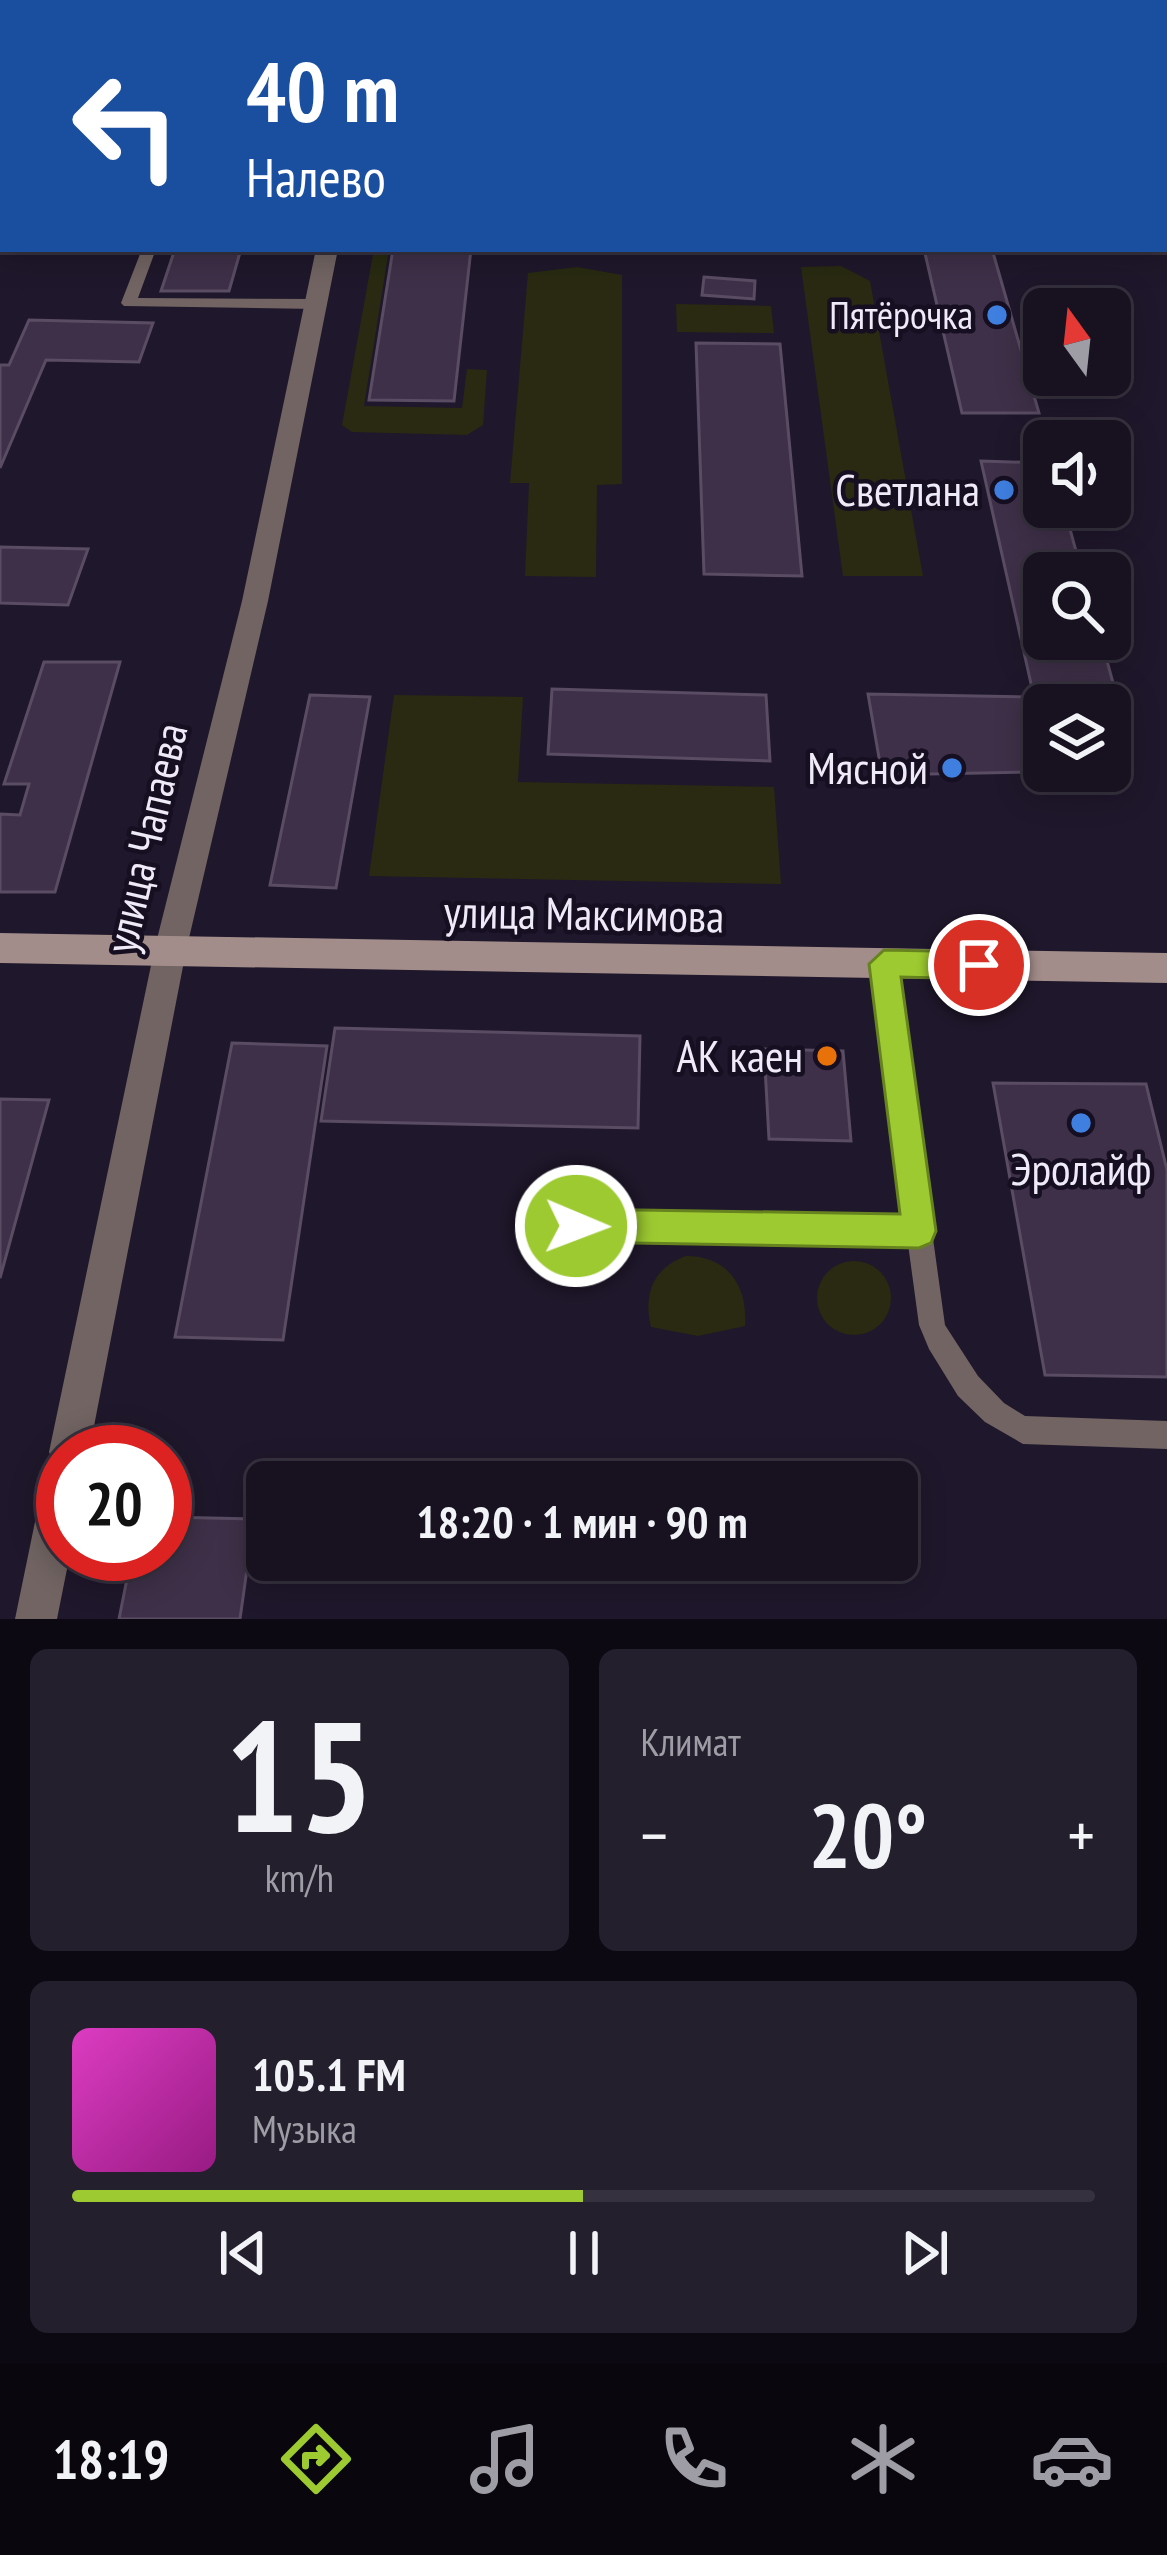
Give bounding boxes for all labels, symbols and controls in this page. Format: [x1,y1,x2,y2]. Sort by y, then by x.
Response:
text: 40 m [246,36,399,145]
icon: left [48,48,204,204]
text: Налево [246,142,386,212]
north arrow [1023,288,1131,396]
map controls [1023,288,1131,792]
place label: Пятёрочка [829,289,973,340]
marker: Пятёрочка [984,302,1010,328]
button: sound [1023,420,1131,528]
place label: Светлана [835,460,980,518]
marker: Светлана [991,477,1017,503]
button: search [1023,552,1131,660]
button: layers [1023,684,1131,792]
street label: улица Чапаева [90,717,200,958]
place label: Мясной [807,738,928,796]
marker: Мясной [939,755,965,781]
street label: улица Максимова [443,882,725,944]
pin [928,914,1030,1016]
icon: arrive [946,932,1012,998]
place label: АК каен [676,1026,803,1084]
marker: АК каен [814,1043,840,1069]
marker: Эролайф [1068,1110,1094,1136]
place label: Эролайф [1011,1139,1151,1197]
position arrow [513,1163,639,1289]
speed limit sign: 20 [36,1425,192,1581]
text: 18:20 · 1 мин · 90 m [416,1492,748,1550]
text: 15 [225,1673,374,1875]
text: Климат [641,1716,741,1767]
text: 20° [808,1776,927,1893]
text: − [641,1792,668,1877]
text: + [1068,1792,1095,1877]
text: km/h [265,1852,334,1903]
text: 105.1 FM [252,2045,406,2103]
text: Музыка [252,2103,357,2154]
icon: previous [210,2220,276,2286]
icon: pause [551,2220,617,2286]
icon: next [892,2220,958,2286]
icon: directions [274,2417,358,2501]
icon: music [463,2417,547,2501]
icon: phone [652,2417,736,2501]
icon: climate [841,2417,925,2501]
icon: car [1030,2417,1114,2501]
text: 18:19 [53,2424,169,2494]

